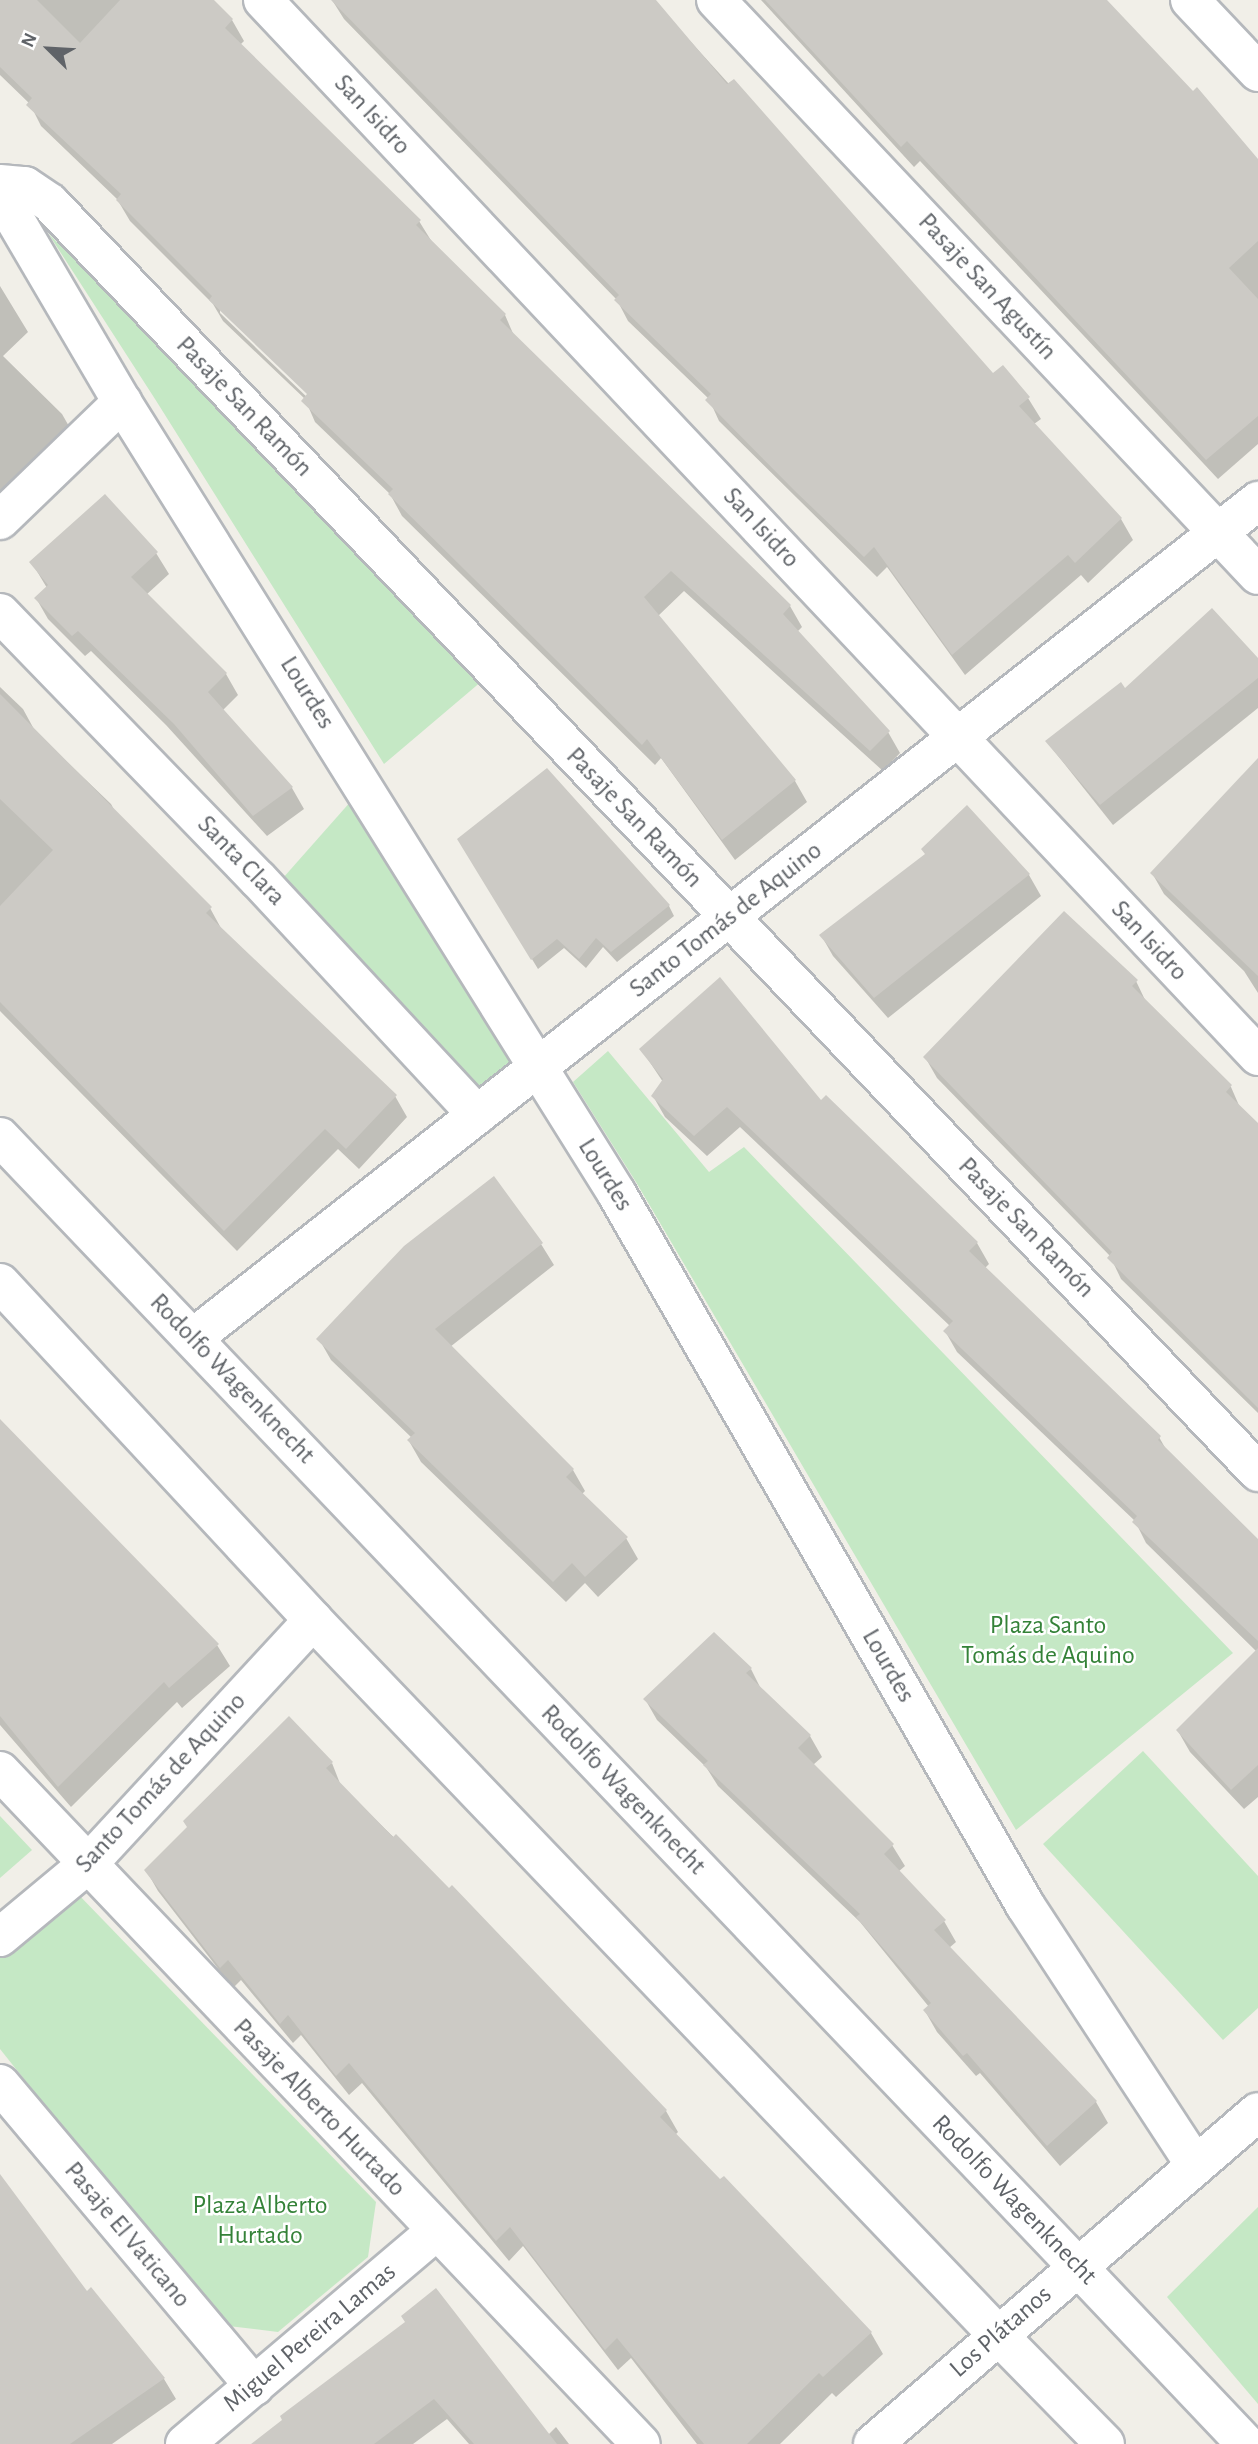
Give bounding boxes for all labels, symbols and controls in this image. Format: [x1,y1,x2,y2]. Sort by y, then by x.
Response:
north arrow [14,14,84,84]
text: N [18,30,41,50]
street label: San Isidro [327,68,417,162]
street label: Pasaje San Agustín [911,207,1063,367]
street label: Pasaje San Ramón [169,330,319,484]
street label: San Isidro [716,481,806,575]
street label: Lourdes [273,651,341,735]
street label: Pasaje San Ramón [559,741,709,895]
street label: Santa Clara [190,809,292,913]
street label: Santo Tomás de Aquino [624,835,828,1005]
street label: San Isidro [1104,894,1194,988]
street label: Lourdes [571,1133,639,1217]
street label: Pasaje San Ramón [951,1151,1101,1305]
street label: Rodolfo Wagenknecht [143,1287,321,1471]
park label: Plaza Santo Tomás de Aquino [961,1610,1135,1672]
street label: Lourdes [855,1624,921,1708]
street label: Santo Tomás de Aquino [69,1686,253,1880]
street label: Rodolfo Wagenknecht [534,1698,712,1882]
street label: Pasaje Alberto Hurtado [226,2013,412,2203]
street label: Rodolfo Wagenknecht [925,2108,1103,2292]
street label: Pasaje El Vaticano [57,2156,197,2314]
park label: Plaza Alberto Hurtado [193,2190,327,2252]
street label: Miguel Pereira Lamas [217,2257,403,2419]
street label: Los Plátanos [944,2279,1058,2385]

